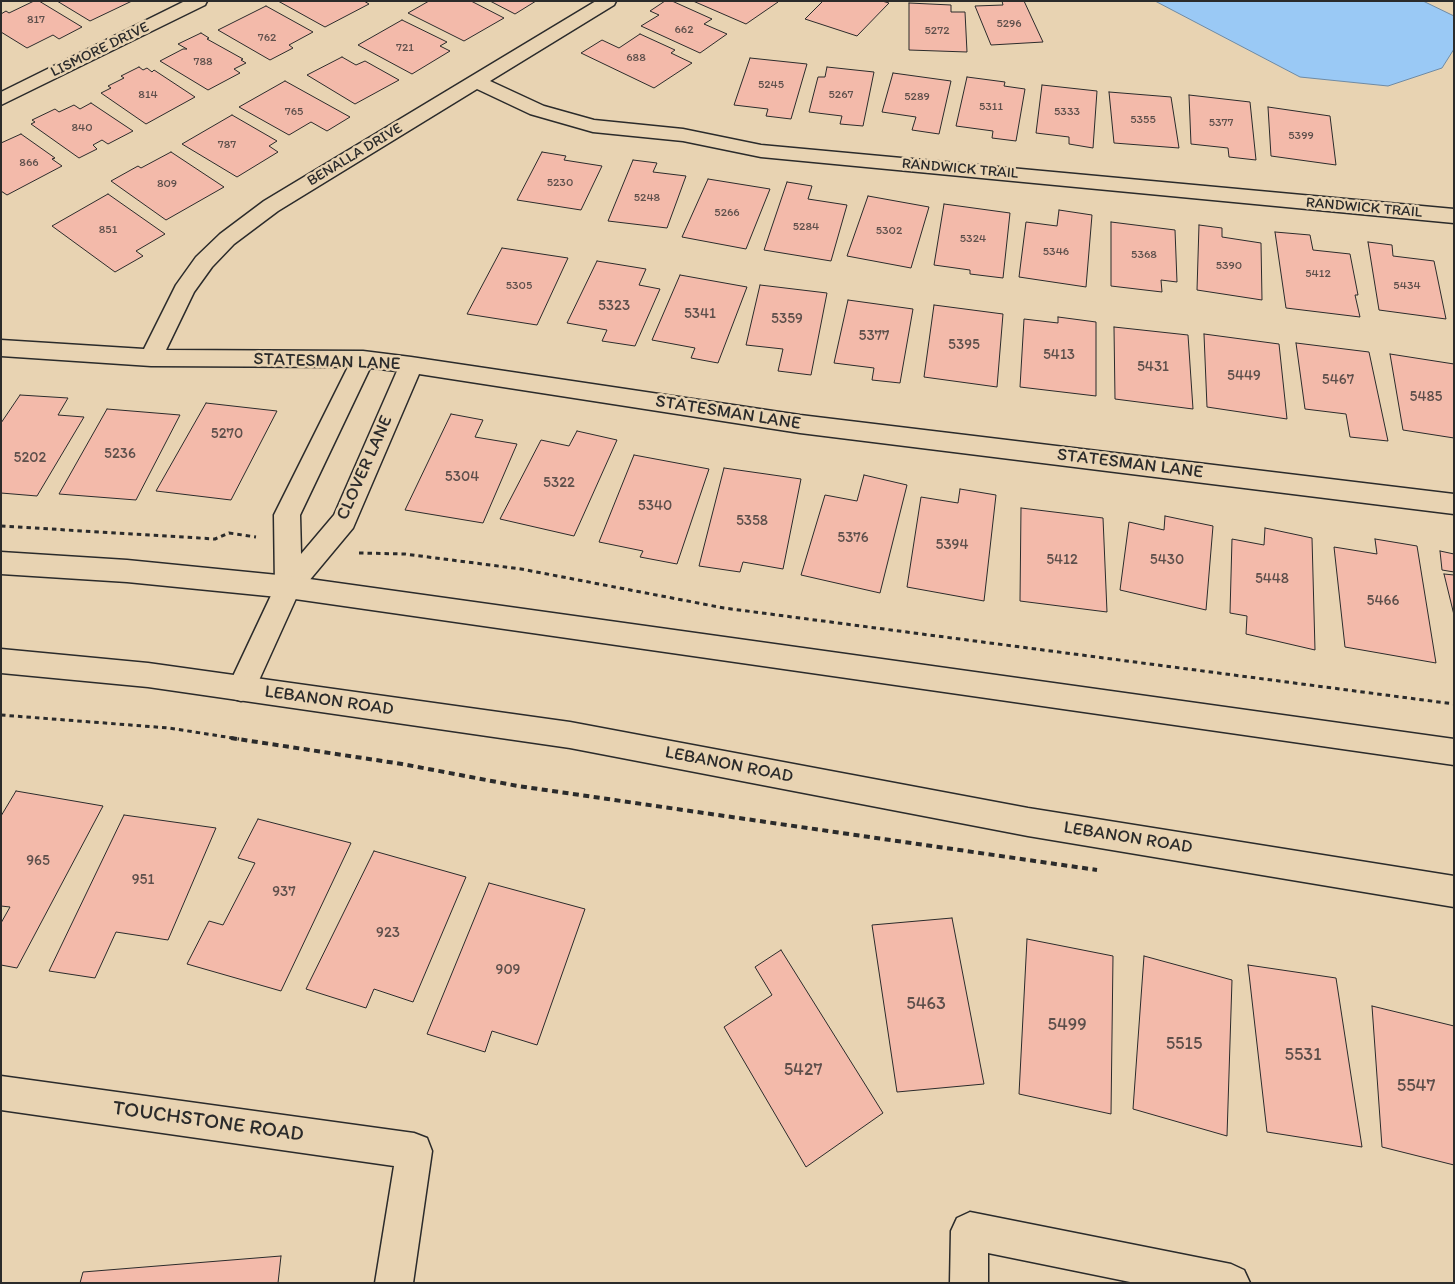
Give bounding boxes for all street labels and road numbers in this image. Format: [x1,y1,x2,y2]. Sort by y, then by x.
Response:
street label: LISMORE DRIVE [48,18,152,82]
street label: BENALLA DRIVE [304,120,406,190]
street label: RANDWICK TRAIL [901,155,1019,183]
street label: RANDWICK TRAIL [1305,194,1423,222]
street label: STATESMAN LANE [253,349,401,375]
street label: STATESMAN LANE [654,391,802,435]
street label: CLOVER LANE [332,412,398,524]
street label: STATESMAN LANE [1056,444,1204,484]
street label: LEBANON ROAD [263,681,395,721]
street label: LEBANON ROAD [663,742,795,788]
street label: LEBANON ROAD [1062,817,1194,859]
street label: TOUCHSTONE ROAD [111,1096,305,1148]

